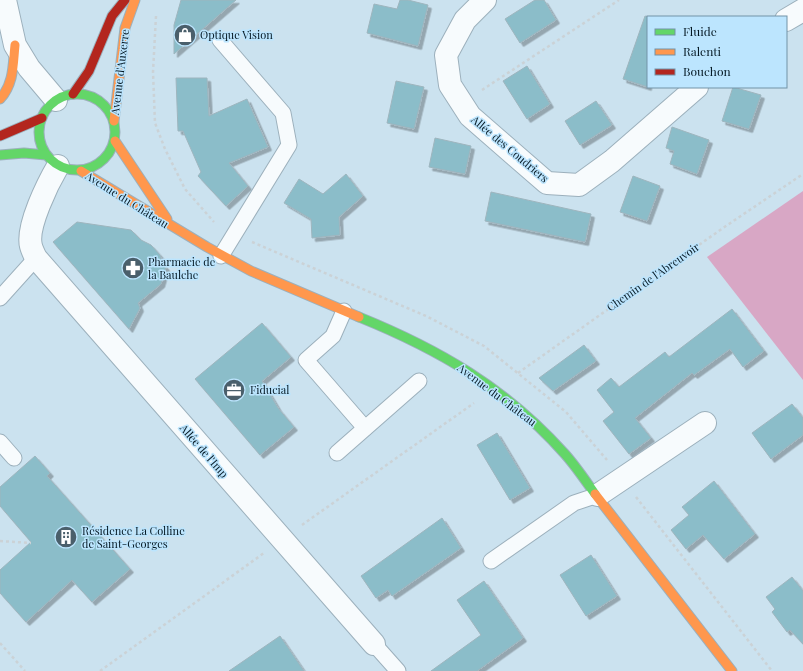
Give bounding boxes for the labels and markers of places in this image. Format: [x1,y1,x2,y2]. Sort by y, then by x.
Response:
shop icon: Optique Vision [172,22,198,48]
place label: Optique Vision [200,27,273,42]
place label: Pharmacie de la Baulche [148,254,216,282]
pharmacy icon: Pharmacie de la Baulche [120,255,146,281]
office icon: Fiducial [221,377,247,403]
place label: Fiducial [250,382,289,397]
place label: Résidence La Colline de Saint-Georges [82,523,185,551]
building icon: Résidence La Colline de Saint-Georges [53,524,79,550]

